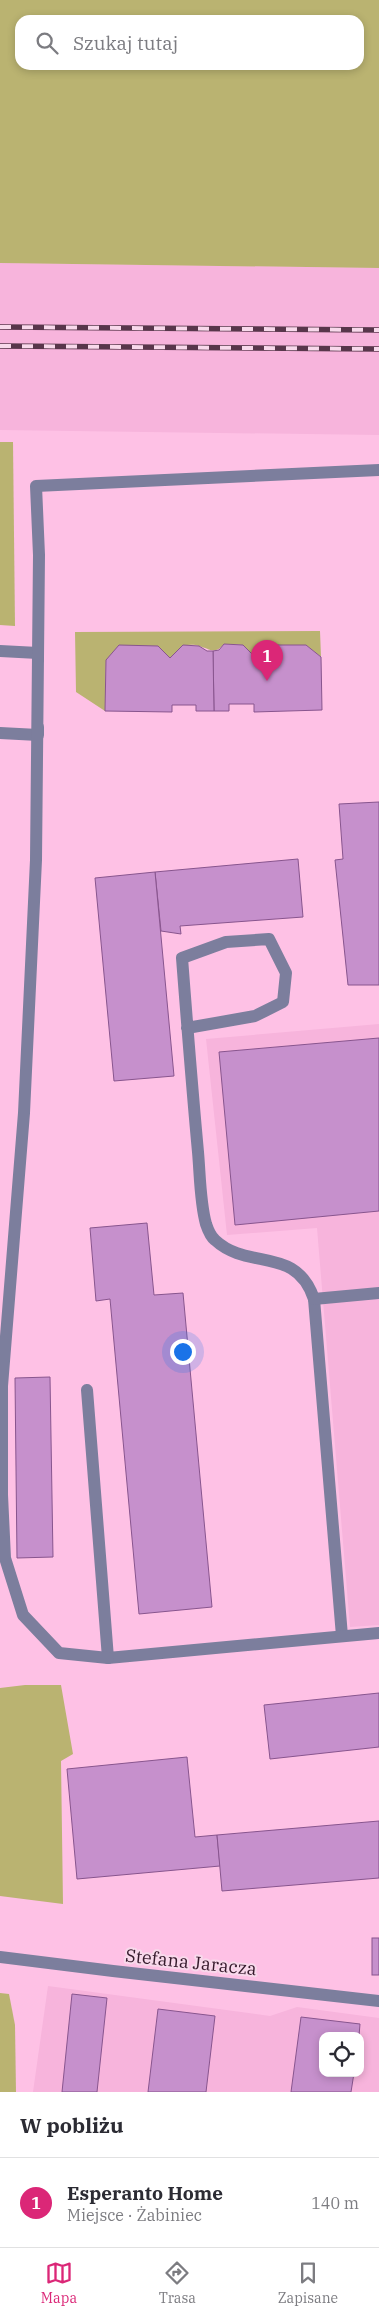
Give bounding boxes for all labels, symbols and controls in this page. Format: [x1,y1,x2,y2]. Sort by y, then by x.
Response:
search box [15,15,364,70]
icon: search [33,29,61,57]
text: Szukaj tutaj [73,31,178,55]
pin: 1 [251,640,283,681]
your location [170,1339,196,1365]
street label: Stefana Jaracza [124,1944,258,1980]
map controls [319,2032,364,2077]
button: locate [319,2032,364,2077]
text: W pobliżu [20,2111,123,2139]
text: Esperanto Home [67,2181,223,2205]
text: 1 [31,2193,41,2213]
text: 140 m [311,2193,359,2213]
text: Miejsce · Żabiniec [67,2205,202,2225]
tab: Mapa [41,2259,77,2307]
tab: Trasa [159,2259,196,2307]
tab: Zapisane [278,2259,338,2307]

